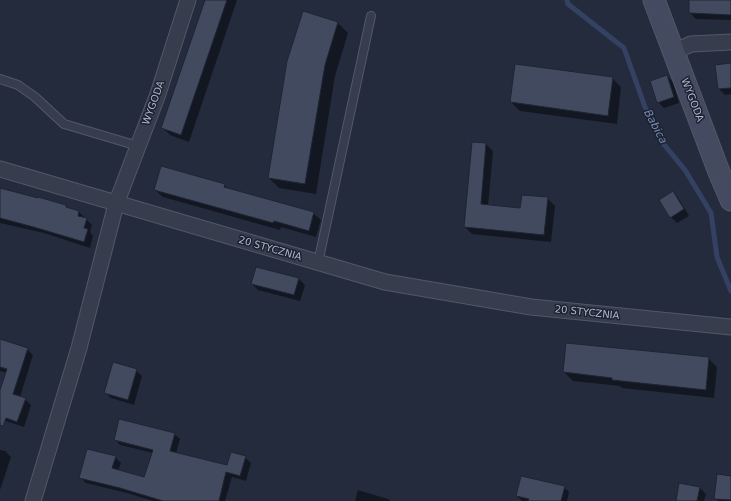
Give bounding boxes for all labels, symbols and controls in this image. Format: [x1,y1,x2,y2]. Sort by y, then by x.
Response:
street label: WYGODA [678,76,706,124]
street label: WYGODA [140,79,168,127]
water label: Babica [640,108,670,146]
street label: 20 STYCZNIA [237,234,303,264]
street label: 20 STYCZNIA [554,304,620,322]

